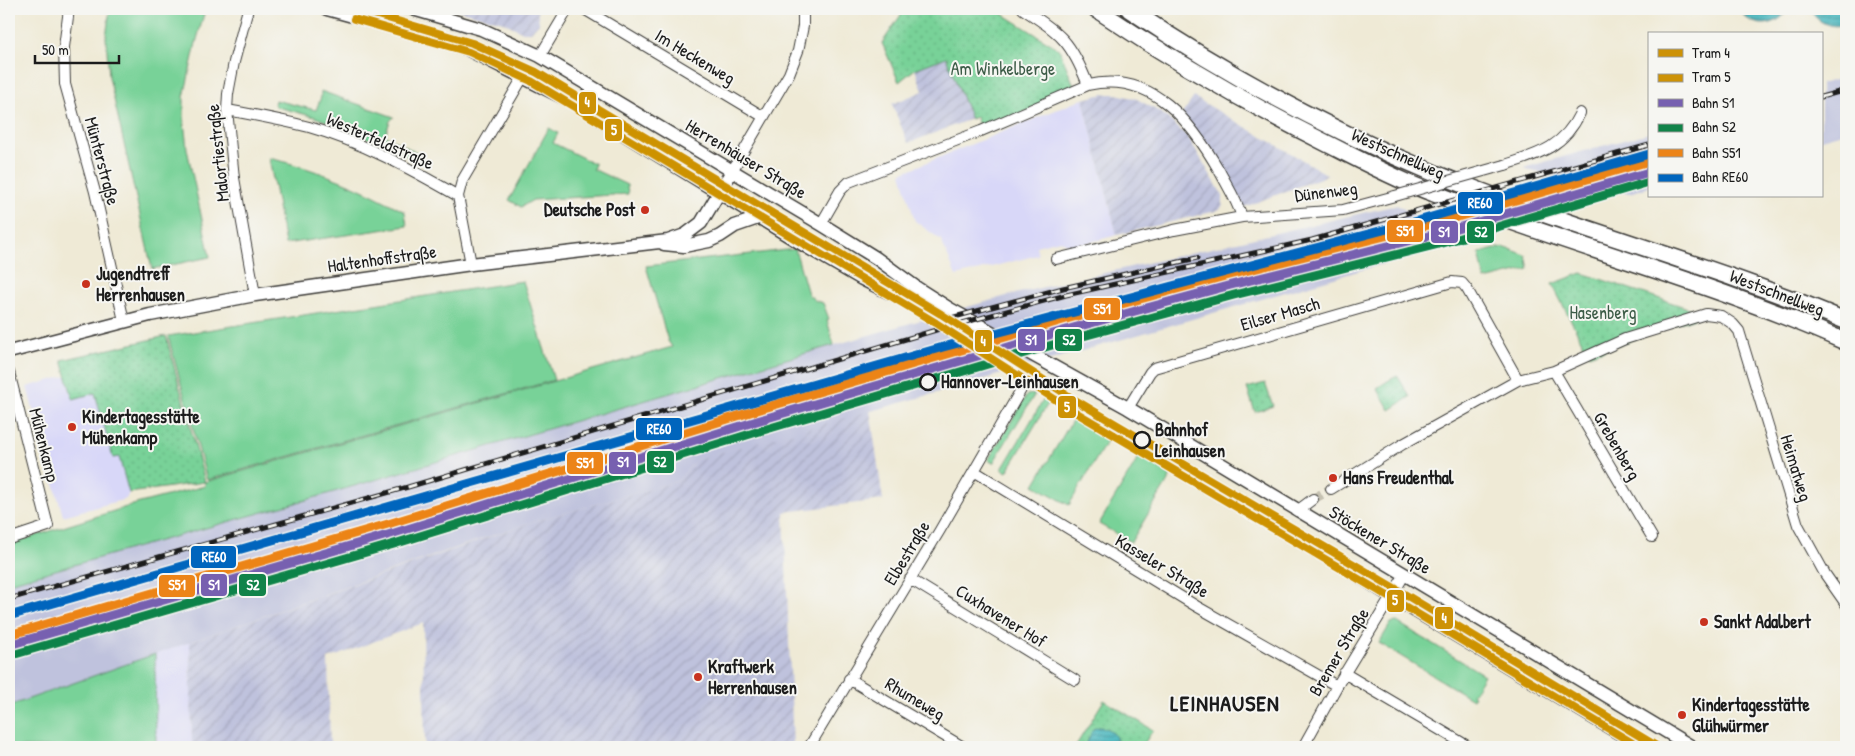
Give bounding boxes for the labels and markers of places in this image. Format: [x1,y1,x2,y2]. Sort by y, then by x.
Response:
place label: Deutsche Post [544,197,636,222]
marker: Deutsche Post [639,204,651,216]
place label: Jugendtreff Herrenhausen [96,261,185,307]
marker: Jugendtreff Herrenhausen [80,278,92,290]
place label: Hannover-Leinhausen [941,369,1079,394]
marker: Hannover-Leinhausen [919,373,937,391]
place label: Kindertagesstätte Mühenkamp [82,404,201,451]
place label: Bahnhof Leinhausen [1155,417,1225,463]
marker: Kindertagesstätte Mühenkamp [66,421,78,433]
marker: Bahnhof Leinhausen [1133,431,1151,449]
place label: Hans Freudenthal [1343,465,1455,490]
marker: Hans Freudenthal [1327,472,1339,484]
place label: Sankt Adalbert [1714,609,1811,634]
marker: Sankt Adalbert [1698,616,1710,628]
place label: Kraftwerk Herrenhausen [708,654,797,700]
marker: Kraftwerk Herrenhausen [692,671,704,683]
place label: Kindertagesstätte Glühwürmer [1692,692,1811,738]
marker: Kindertagesstätte Glühwürmer [1676,709,1688,721]

